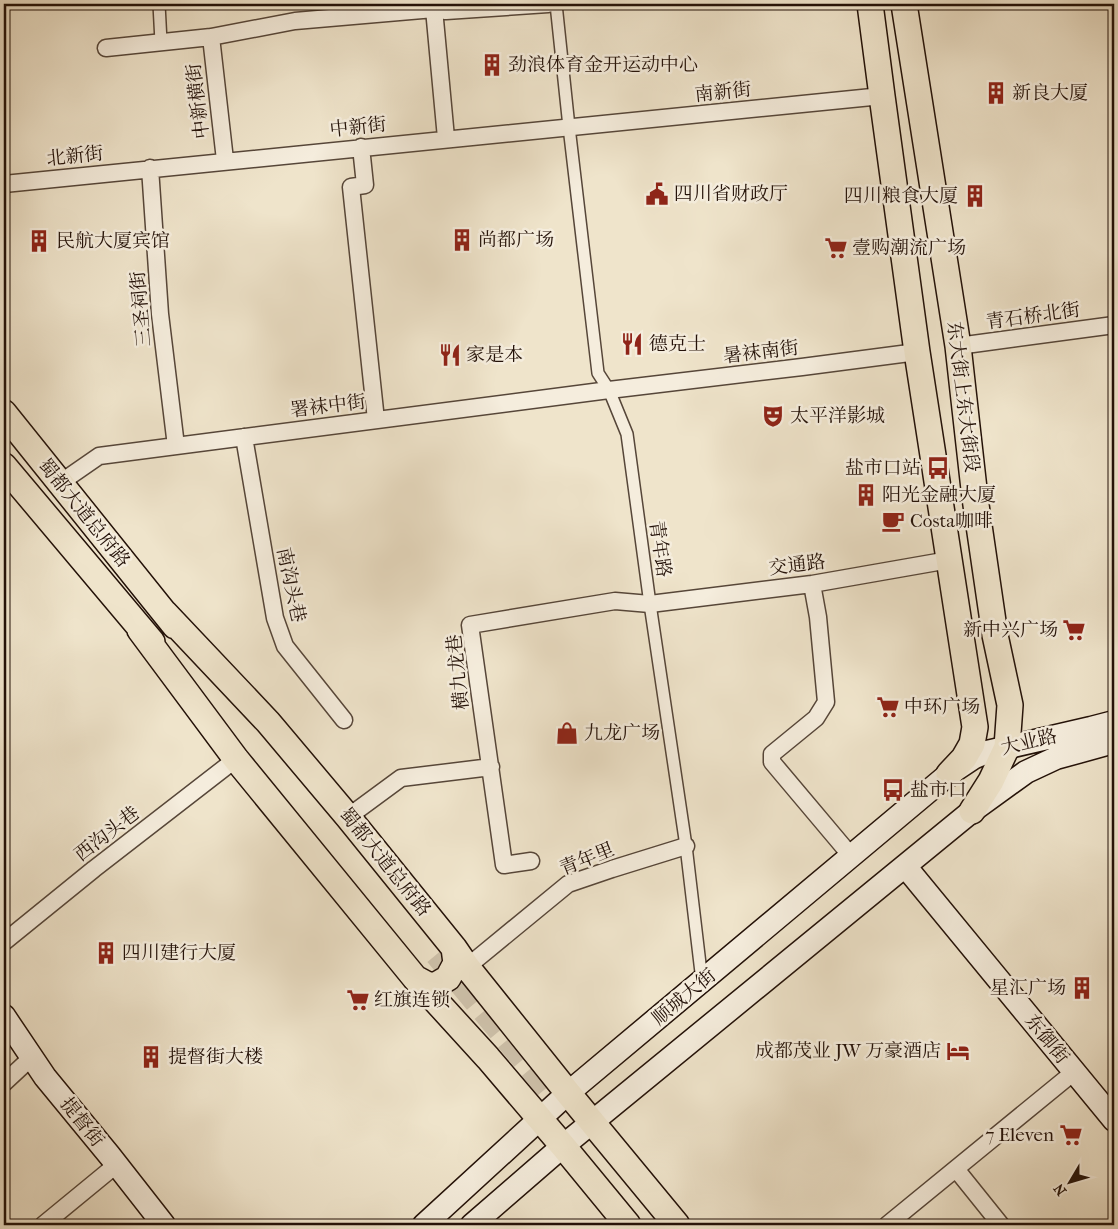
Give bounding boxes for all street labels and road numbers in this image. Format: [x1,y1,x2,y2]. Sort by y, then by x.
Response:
street label: 中新横街 [182,62,214,140]
street label: 南新街 [693,78,753,106]
street label: 中新街 [328,113,388,141]
street label: 北新街 [45,142,105,170]
street label: 三圣祠街 [127,270,155,348]
street label: 青石桥北街 [984,298,1082,334]
street label: 东大街上东大街段 [943,320,983,474]
street label: 暑袜南街 [722,336,800,368]
street label: 署袜中街 [289,390,367,422]
street label: 蜀都大道总府路 [34,454,134,572]
street label: 青年路 [645,519,675,579]
street label: 南沟头巷 [272,546,310,624]
street label: 交通路 [767,551,827,579]
street label: 横九龙巷 [443,633,473,711]
street label: 大业路 [999,725,1059,759]
street label: 西沟头巷 [70,802,144,866]
street label: 蜀都大道总府路 [335,803,435,921]
street label: 青年里 [556,838,618,880]
street label: 顺城大街 [648,964,720,1030]
street label: 东御街 [1021,1010,1073,1068]
street label: 提督街 [56,1093,108,1151]

